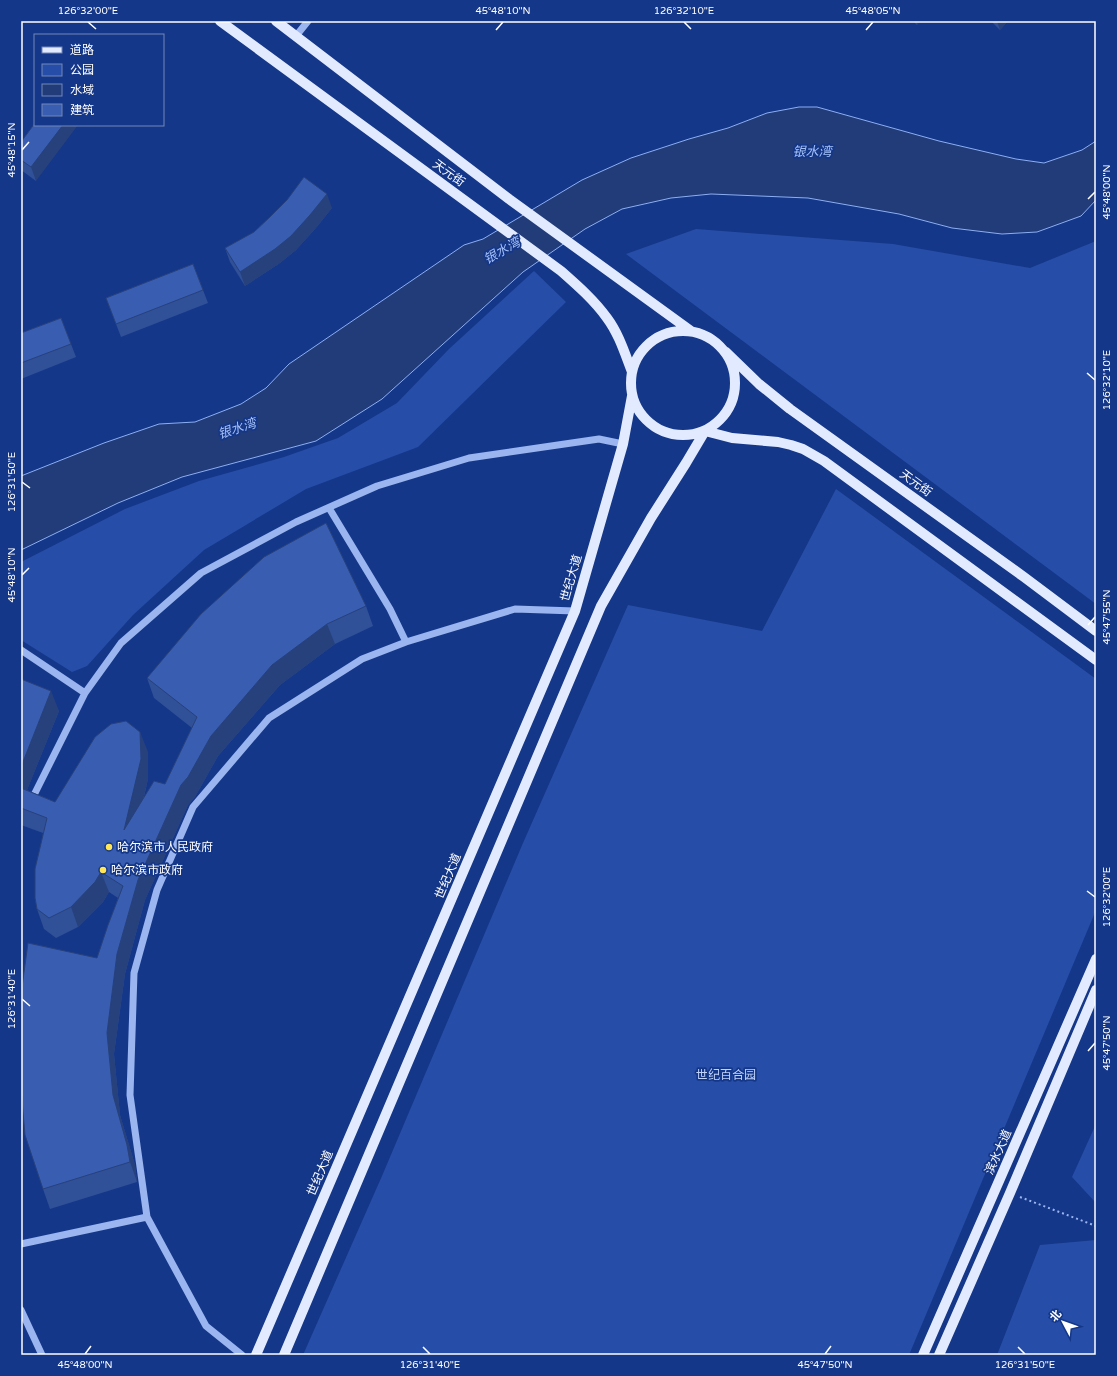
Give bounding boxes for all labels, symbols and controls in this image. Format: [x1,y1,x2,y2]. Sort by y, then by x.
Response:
text: 126°32'00"E [58,5,118,17]
text: 45°48'10"N [475,5,531,17]
text: 126°32'10"E [654,5,714,17]
text: 45°48'05"N [845,5,901,17]
legend [34,34,164,126]
text: 道路 [70,43,94,57]
text: 公园 [70,63,94,77]
text: 水域 [70,83,94,97]
text: 建筑 [70,103,94,117]
text: 45°48'15"N [6,122,18,178]
water label: 银水湾 [792,144,833,160]
street label: 天元街 [430,157,468,189]
text: 45°48'00"N [1101,164,1113,220]
water label: 银水湾 [481,233,525,268]
text: 126°32'10"E [1101,350,1113,410]
water label: 银水湾 [216,415,260,443]
text: 126°31'50"E [6,452,18,512]
street label: 天元街 [897,467,935,499]
text: 45°48'10"N [6,547,18,603]
street label: 世纪大道 [558,553,584,603]
text: 45°47'55"N [1101,589,1113,645]
place label: 哈尔滨市人民政府 [117,840,213,854]
marker: 哈尔滨市人民政府 [104,842,114,852]
street label: 世纪大道 [432,851,464,901]
place label: 哈尔滨市政府 [111,863,183,877]
marker: 哈尔滨市政府 [98,865,108,875]
text: 126°32'00"E [1101,867,1113,927]
text: 126°31'40"E [6,969,18,1029]
text: 45°47'50"N [1101,1015,1113,1071]
park label: 世纪百合园 [696,1068,756,1082]
street label: 滨水大道 [982,1127,1014,1177]
street label: 世纪大道 [304,1148,336,1198]
north arrow [1043,1302,1083,1342]
text: 北 [1047,1307,1064,1324]
text: 45°48'00"N [57,1359,113,1371]
text: 126°31'40"E [400,1359,460,1371]
text: 45°47'50"N [797,1359,853,1371]
text: 126°31'50"E [995,1359,1055,1371]

